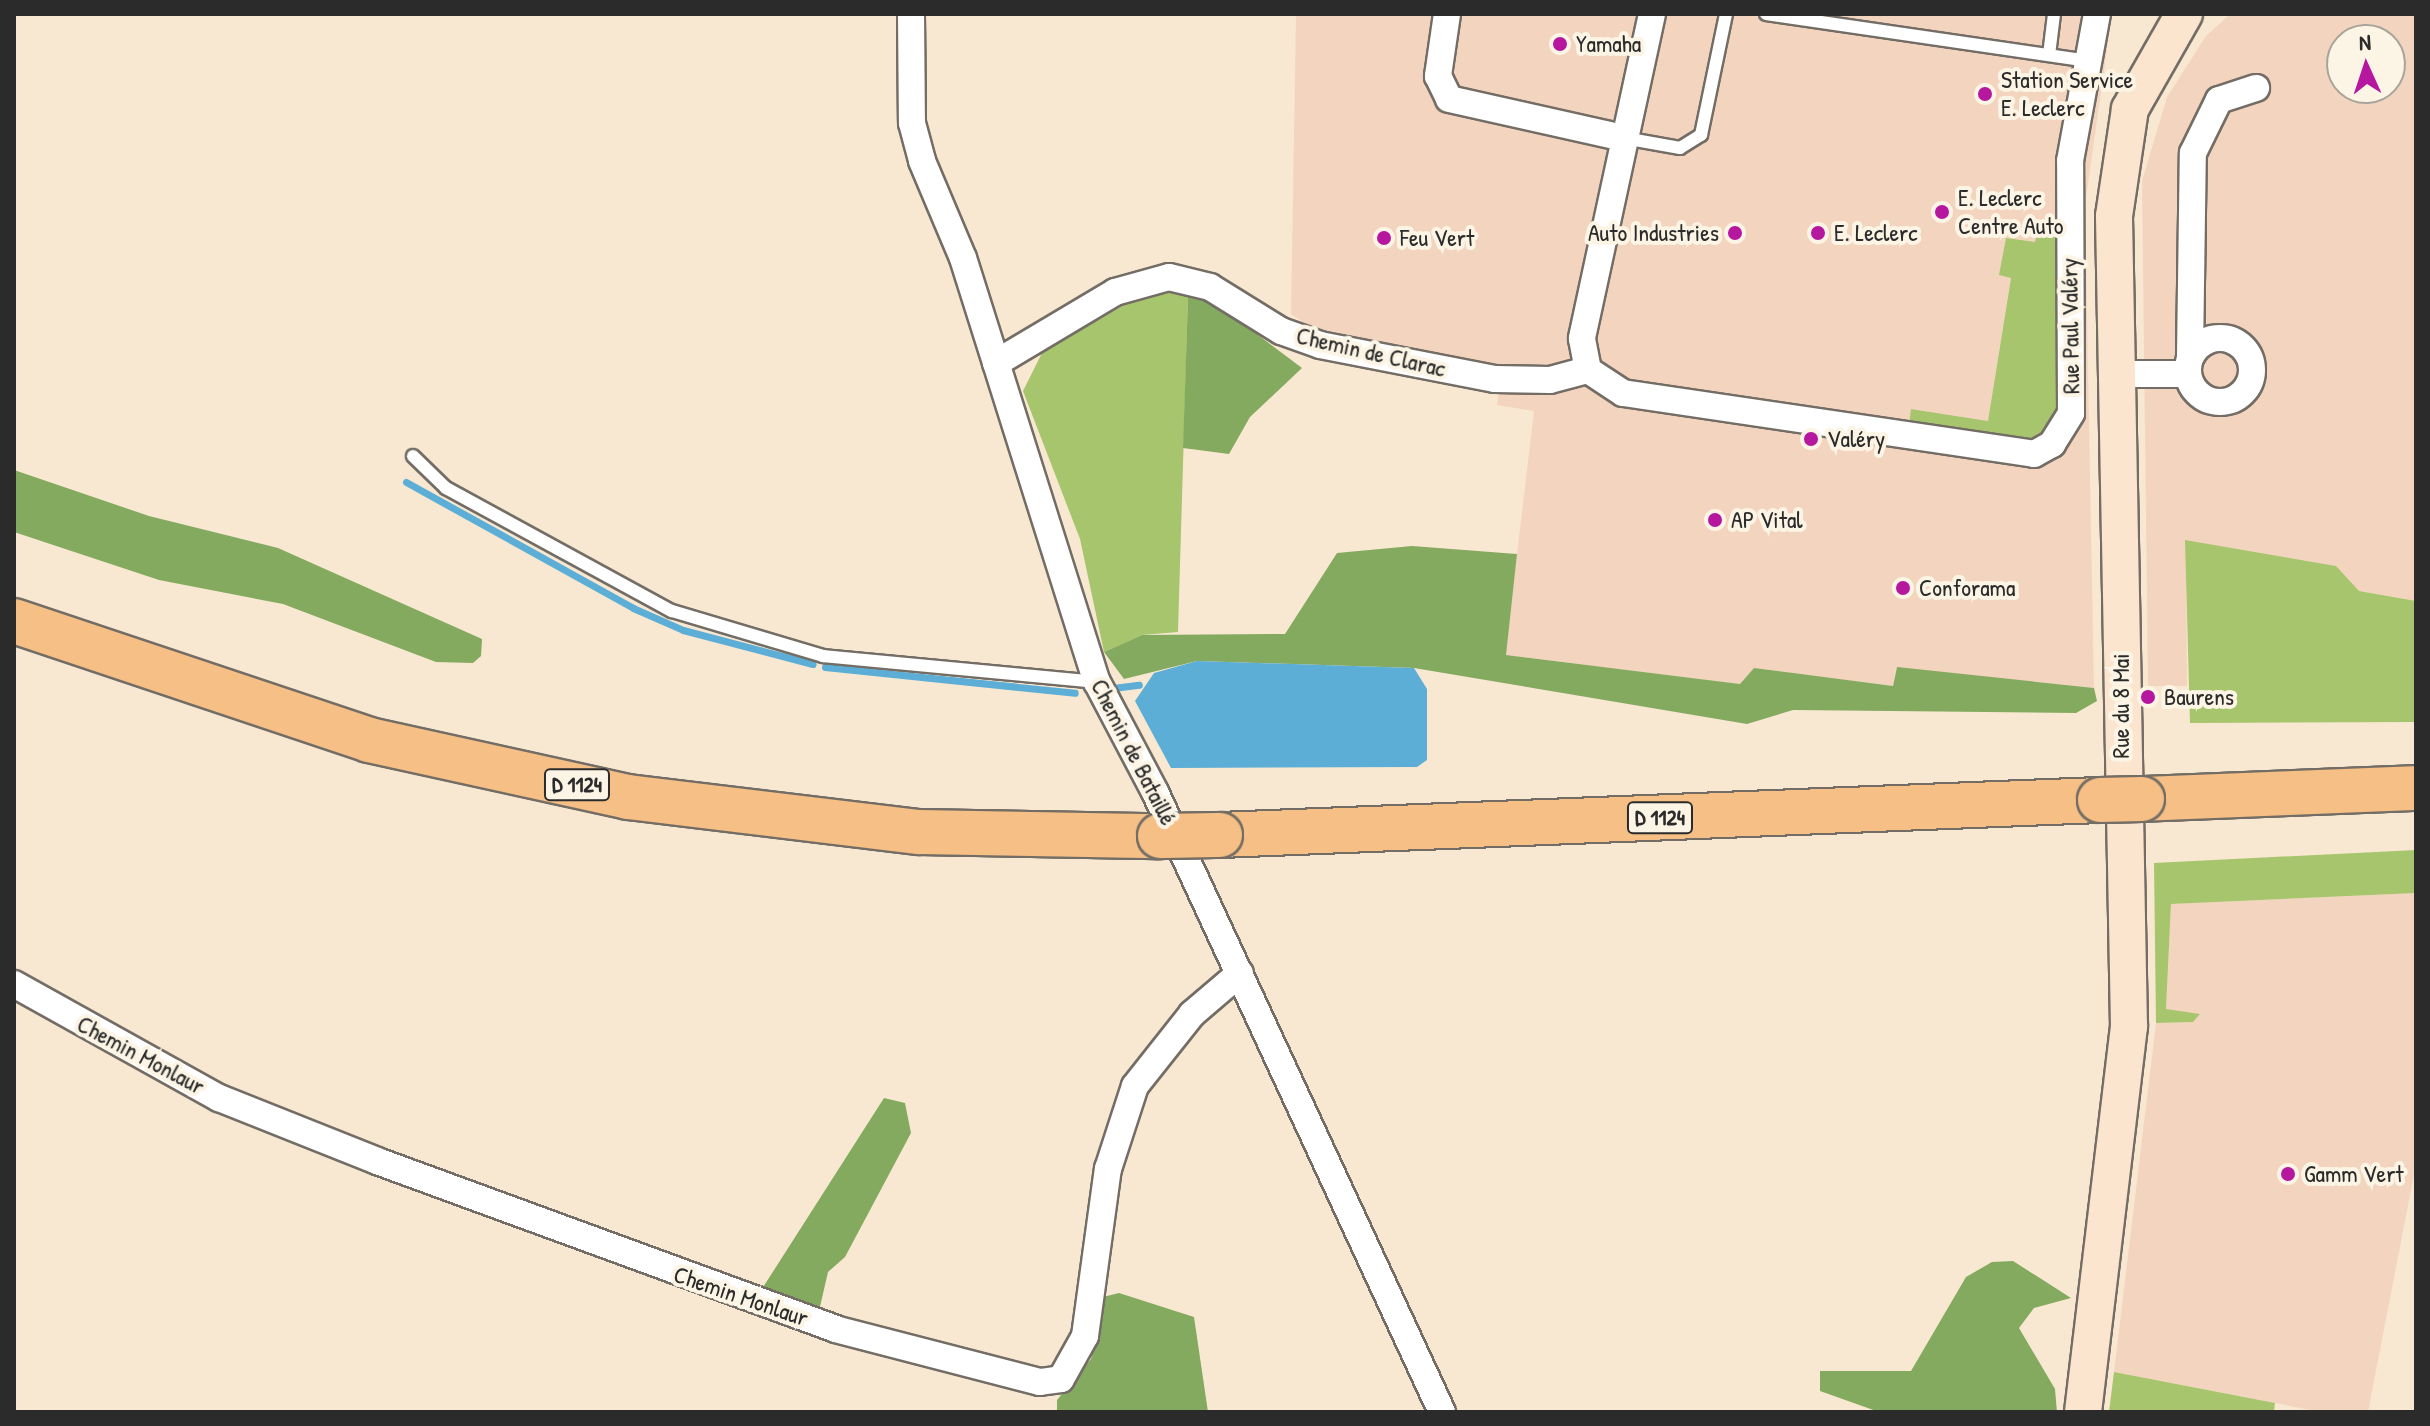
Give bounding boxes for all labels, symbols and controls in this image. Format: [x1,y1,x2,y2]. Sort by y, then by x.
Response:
north arrow [2326,24,2406,104]
text: N [2358,27,2371,57]
place label: Yamaha [1576,30,1641,58]
marker: Yamaha [1551,35,1569,53]
place label: Station Service E. Leclerc [2001,66,2133,122]
marker: Station Service E. Leclerc [1976,85,1994,103]
place label: E. Leclerc Centre Auto [1958,184,2063,240]
marker: E. Leclerc Centre Auto [1933,203,1951,221]
place label: Auto Industries [1588,219,1719,247]
place label: E. Leclerc [1834,219,1918,247]
place label: Feu Vert [1400,224,1474,252]
marker: Auto Industries [1726,224,1744,242]
marker: E. Leclerc [1809,224,1827,242]
marker: Feu Vert [1375,229,1393,247]
street label: Rue Paul Valéry [2054,258,2086,394]
street label: Chemin de Clarac [1294,321,1448,383]
place label: Valéry [1827,425,1885,453]
marker: Valéry [1802,430,1820,448]
place label: AP Vital [1731,506,1803,534]
marker: AP Vital [1706,511,1724,529]
place label: Conforama [1919,574,2015,602]
marker: Conforama [1894,579,1912,597]
street label: Rue du 8 Mai [2107,653,2135,759]
street label: Chemin de Bataillé [1085,674,1183,830]
place label: Baurens [2164,683,2234,711]
marker: Baurens [2139,688,2157,706]
road number: D 1124 [543,767,611,803]
road number: D 1124 [1626,800,1694,836]
street label: Chemin Monlaur [72,1009,210,1101]
place label: Gamm Vert [2304,1160,2404,1188]
marker: Gamm Vert [2279,1165,2297,1183]
street label: Chemin Monlaur [670,1260,812,1332]

